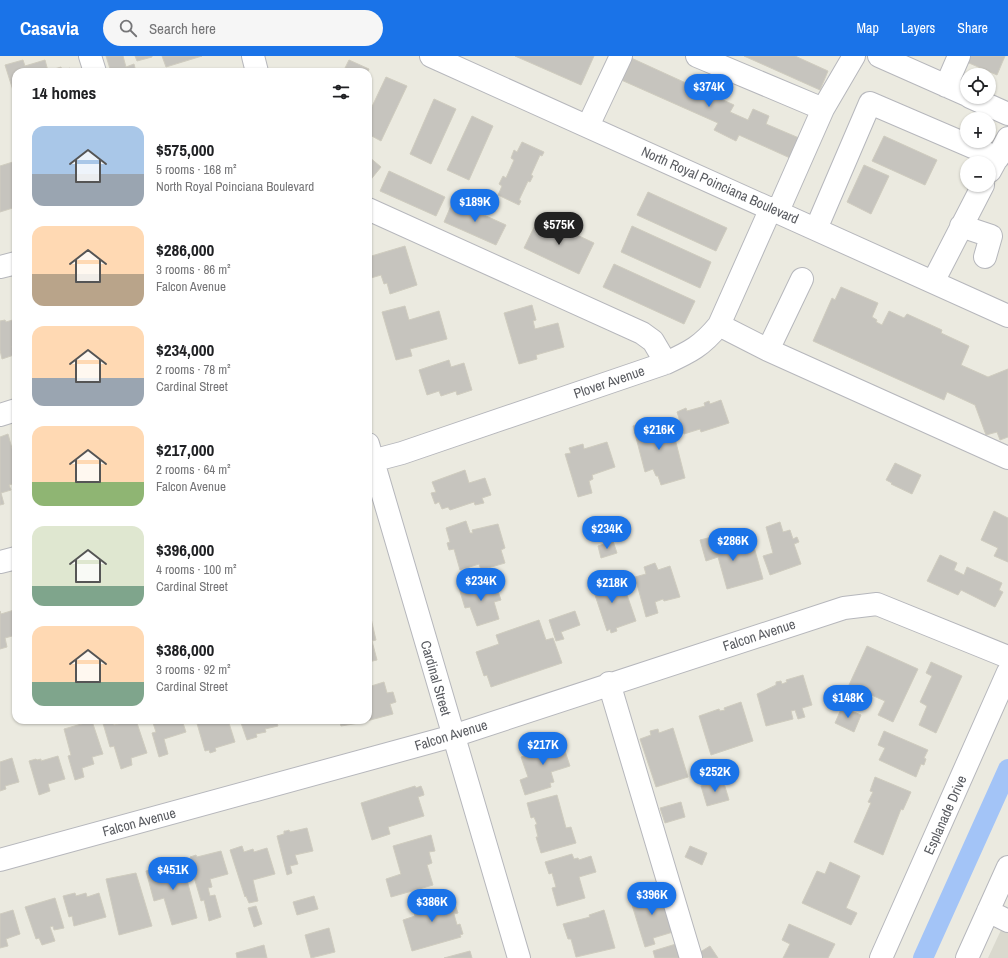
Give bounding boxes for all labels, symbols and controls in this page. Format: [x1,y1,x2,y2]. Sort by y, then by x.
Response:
search box [103,10,383,46]
text: Casavia [20,15,79,41]
icon: search [117,17,139,39]
text: Search here [149,18,216,39]
text: Map [857,19,879,37]
text: Layers [901,19,935,37]
text: Share [957,19,988,37]
map controls [960,68,996,192]
button: locate [960,68,996,104]
pin: $374K [681,74,737,108]
text: $374K [693,78,725,95]
text: 14 homes [32,81,96,104]
icon: filters [330,81,352,103]
button: + [960,112,996,148]
text: $575,000 [156,138,214,161]
icon: home [64,142,112,190]
street label: North Royal Poinciana Boulevard [639,142,801,228]
button: − [960,156,996,192]
text: 5 rooms · 168 m² [156,161,237,178]
text: North Royal Poinciana Boulevard [156,178,314,195]
pin: $189K [447,189,503,223]
text: $189K [459,193,491,210]
pin: $575K [531,212,587,246]
text: $575K [543,216,575,233]
text: $286,000 [156,238,214,261]
icon: home [64,242,112,290]
text: 3 rooms · 86 m² [156,261,231,278]
text: Falcon Avenue [156,278,226,295]
text: $234,000 [156,338,214,361]
icon: home [64,342,112,390]
text: 2 rooms · 78 m² [156,361,231,378]
street label: Plover Avenue [571,361,647,403]
text: Cardinal Street [156,378,228,395]
pin: $216K [631,417,687,451]
text: $216K [643,421,675,438]
text: $217,000 [156,438,214,461]
icon: home [64,442,112,490]
text: 2 rooms · 64 m² [156,461,231,478]
text: Falcon Avenue [156,478,226,495]
pin: $234K [579,516,635,550]
text: $234K [591,520,623,537]
pin: $286K [705,528,761,562]
text: $286K [717,532,749,549]
text: $396,000 [156,538,214,561]
icon: home [64,542,112,590]
text: 4 rooms · 100 m² [156,561,237,578]
pin: $234K [453,568,509,602]
pin: $218K [584,570,640,604]
text: $234K [465,572,497,589]
text: $218K [596,574,628,591]
text: Cardinal Street [156,578,228,595]
street label: Falcon Avenue [720,615,798,655]
text: $386,000 [156,638,214,661]
street label: Cardinal Street [417,638,455,718]
icon: home [64,642,112,690]
text: 3 rooms · 92 m² [156,661,231,678]
text: Cardinal Street [156,678,228,695]
pin: $148K [820,685,876,719]
text: $148K [832,689,864,706]
street label: Falcon Avenue [412,715,490,755]
pin: $217K [515,732,571,766]
text: $217K [527,736,559,753]
pin: $252K [687,759,743,793]
text: $252K [699,763,731,780]
street label: Esplanade Drive [920,773,970,857]
street label: Falcon Avenue [100,804,178,840]
pin: $451K [145,857,201,891]
text: $451K [157,861,189,878]
pin: $396K [624,882,680,916]
text: $396K [636,886,668,903]
pin: $386K [404,889,460,923]
text: $386K [416,893,448,910]

